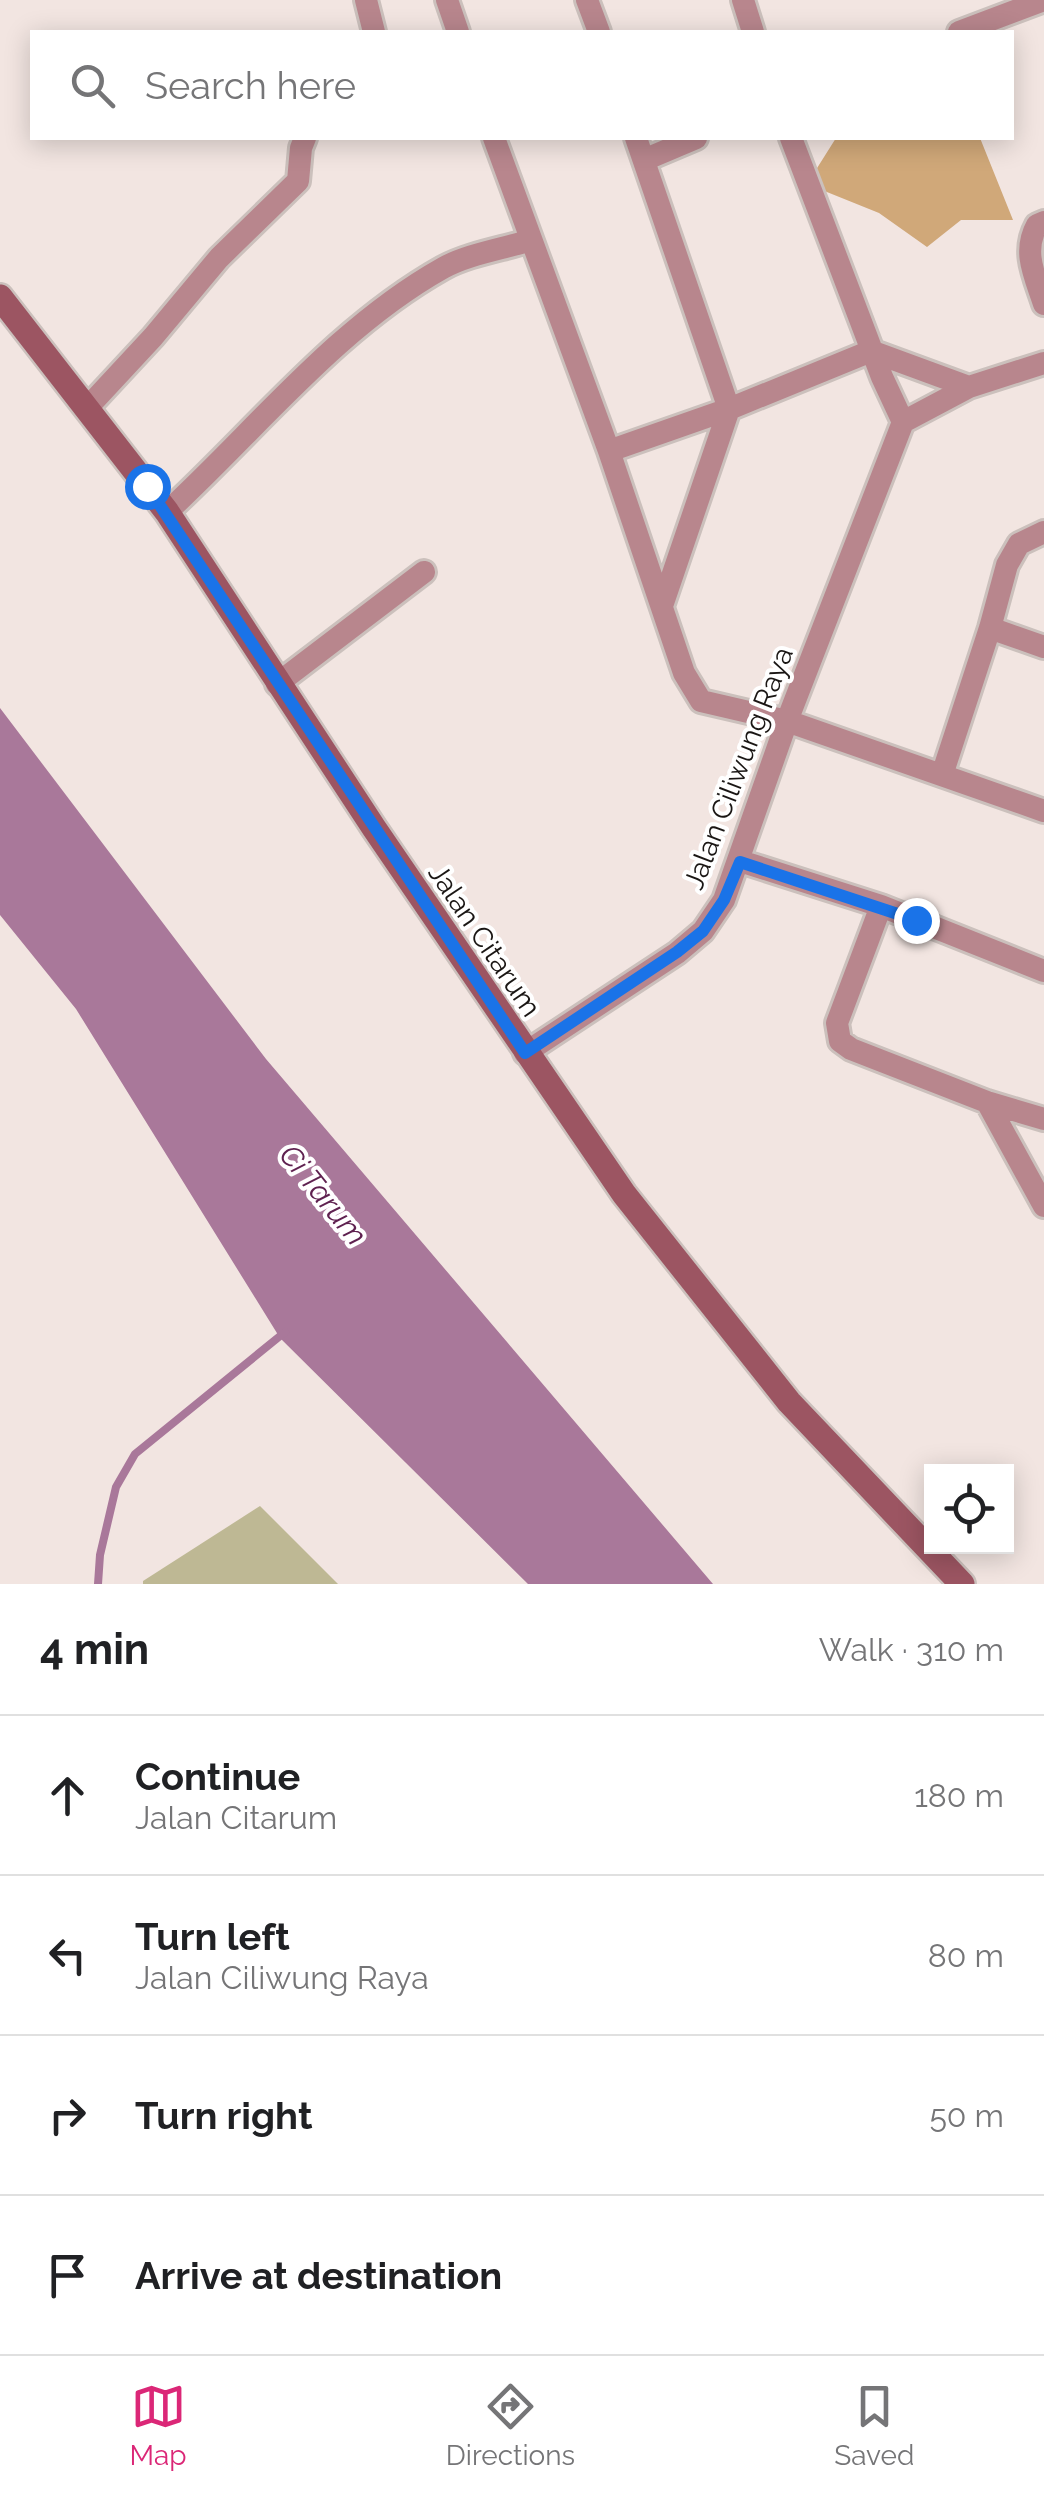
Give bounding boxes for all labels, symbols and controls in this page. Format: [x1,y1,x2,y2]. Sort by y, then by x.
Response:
search box [30,30,1014,140]
icon: search [65,58,120,113]
text: Search here [145,63,356,108]
route start [125,464,171,510]
street label: Jalan Ciliwung Raya [677,642,800,894]
street label: Jalan Citarum [421,858,548,1023]
route end [894,898,940,944]
water label: Ci Tarum [272,1138,374,1252]
map controls [924,1464,1014,1554]
button: locate [924,1464,1014,1554]
text: 4 min [40,1625,149,1674]
text: Walk · 310 m [819,1631,1004,1668]
text: Continue [135,1754,300,1799]
icon: ahead [40,1768,95,1823]
text: 180 m [914,1777,1004,1814]
text: Jalan Citarum [135,1799,337,1836]
text: Turn left [135,1914,290,1959]
icon: left [40,1928,95,1983]
text: 80 m [928,1937,1004,1974]
text: Jalan Ciliwung Raya [135,1959,429,1996]
icon: right [40,2088,95,2143]
text: Turn right [135,2093,312,2138]
text: 50 m [929,2097,1004,2134]
icon: arrive [40,2248,95,2303]
text: Arrive at destination [135,2253,502,2298]
tab: Map [130,2379,187,2472]
tab: Directions [446,2379,575,2472]
tab: Saved [834,2379,914,2472]

